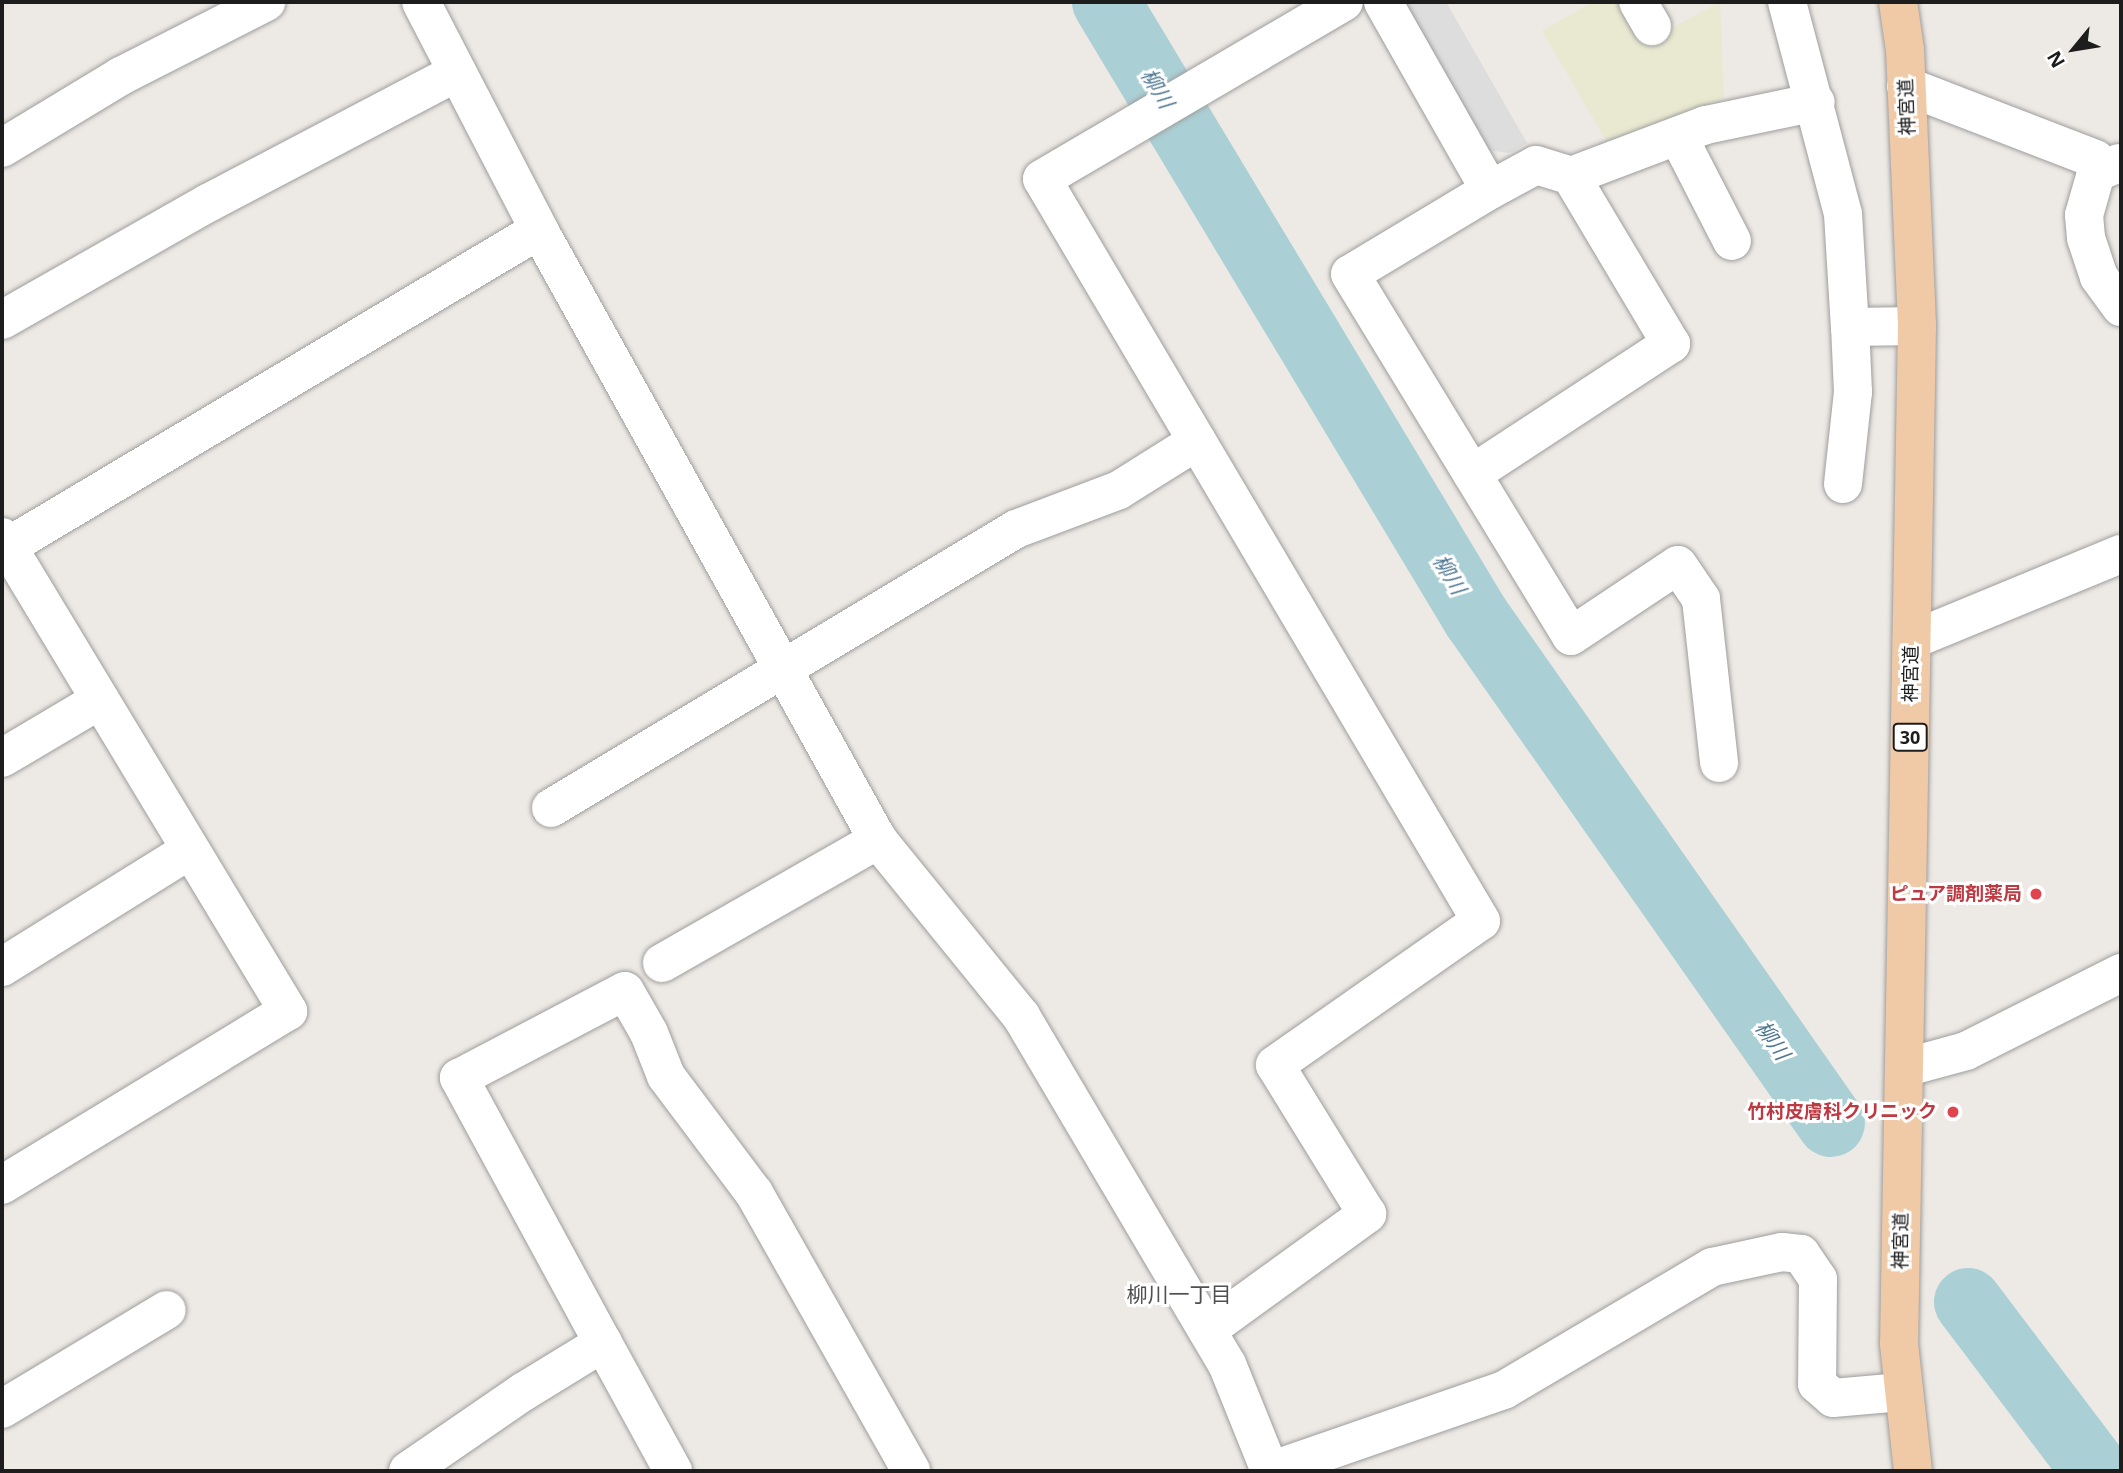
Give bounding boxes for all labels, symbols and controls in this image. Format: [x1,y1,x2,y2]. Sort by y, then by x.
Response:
north arrow [2039,14,2109,84]
text: N [2041,46,2071,73]
water label: 柳川 [1136,64,1180,112]
street label: 神宮道 [1895,78,1919,136]
water label: 柳川 [1428,550,1472,598]
street label: 神宮道 [1899,645,1923,703]
road number: 30 [1892,722,1927,752]
place label: ピュア調剤薬局 [1889,883,2022,905]
marker: ピュア調剤薬局 [2028,886,2044,902]
water label: 柳川 [1751,1016,1795,1064]
place label: 竹村皮膚科クリニック [1747,1101,1937,1123]
marker: 竹村皮膚科クリニック [1943,1102,1963,1122]
street label: 神宮道 [1889,1212,1913,1270]
district label: 柳川一丁目 [1127,1281,1231,1307]

